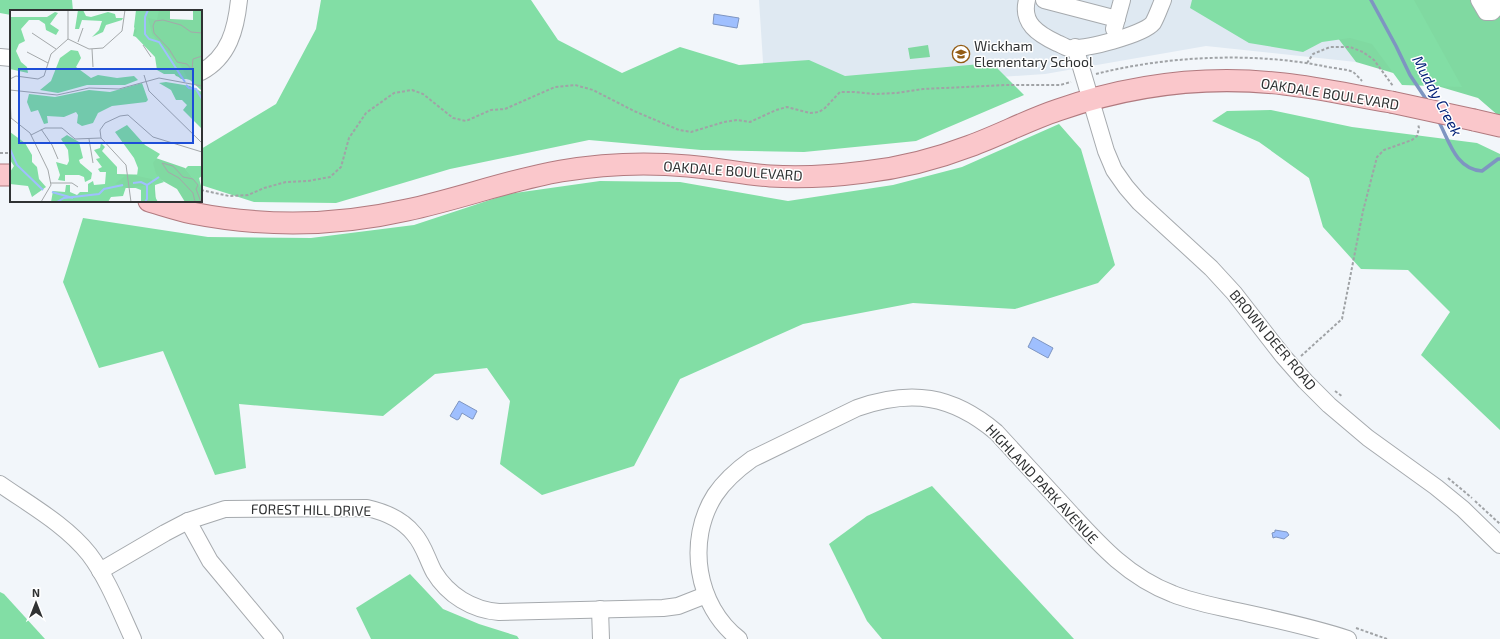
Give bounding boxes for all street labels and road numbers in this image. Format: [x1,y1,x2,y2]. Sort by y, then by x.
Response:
street label: OAKDALE BOULEVARD [1260,74,1400,113]
street label: OAKDALE BOULEVARD [663,157,803,184]
street label: BROWN DEER ROAD [1226,286,1320,393]
street label: HIGHLAND PARK AVENUE [983,420,1102,547]
street label: FOREST HILL DRIVE [251,500,371,519]

